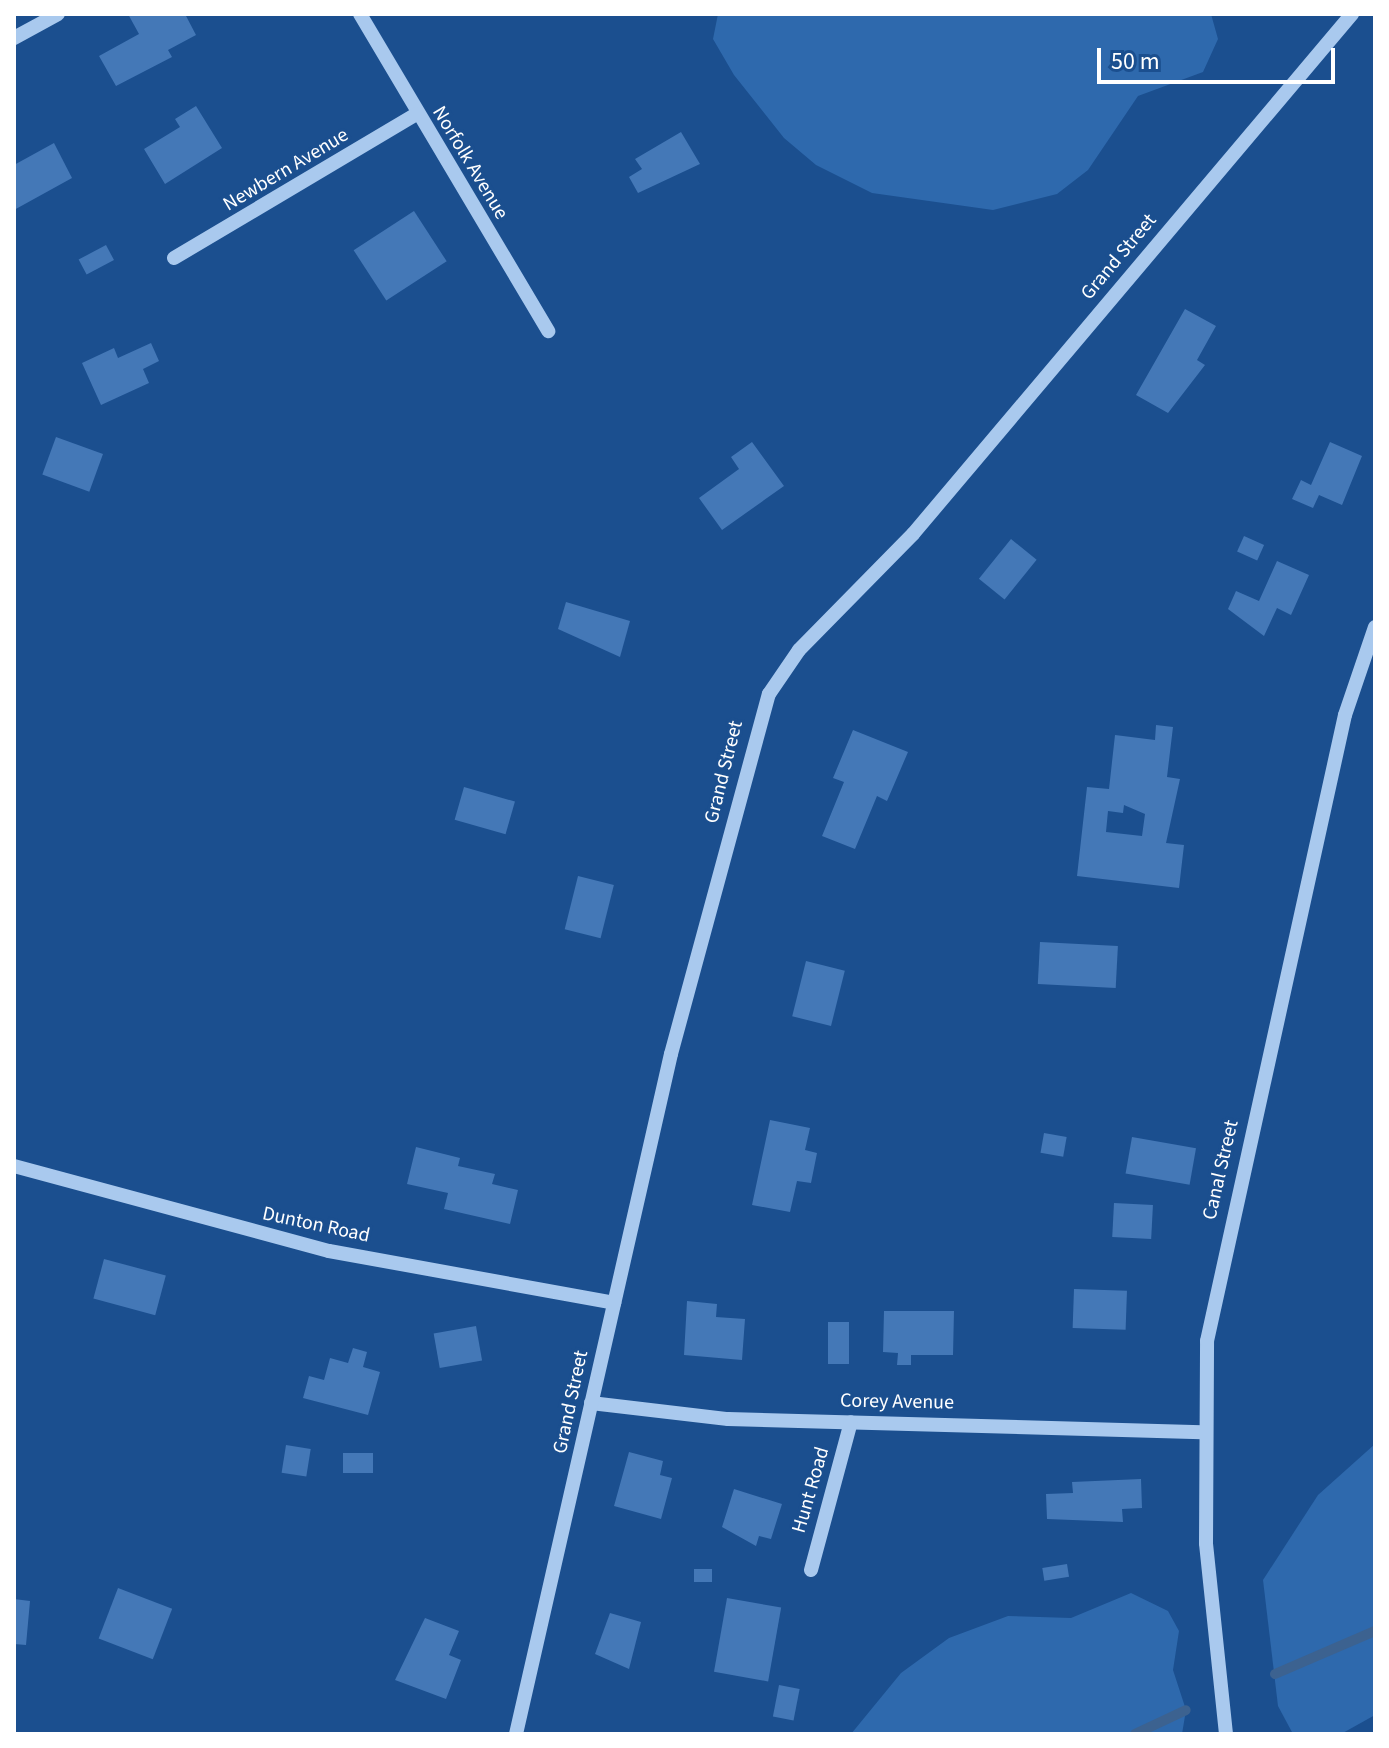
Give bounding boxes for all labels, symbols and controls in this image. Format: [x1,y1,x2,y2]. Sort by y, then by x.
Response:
scale bar [1101,32,1339,82]
text: 50 m [1111,44,1160,79]
street label: Norfolk Avenue [427,102,513,224]
street label: Newbern Avenue [219,123,353,217]
street label: Grand Street [1076,209,1162,305]
street label: Grand Street [700,718,748,826]
street label: Canal Street [1198,1118,1244,1222]
street label: Dunton Road [260,1202,372,1248]
street label: Grand Street [548,1348,594,1456]
street label: Corey Avenue [840,1389,954,1415]
street label: Hunt Road [787,1444,835,1536]

